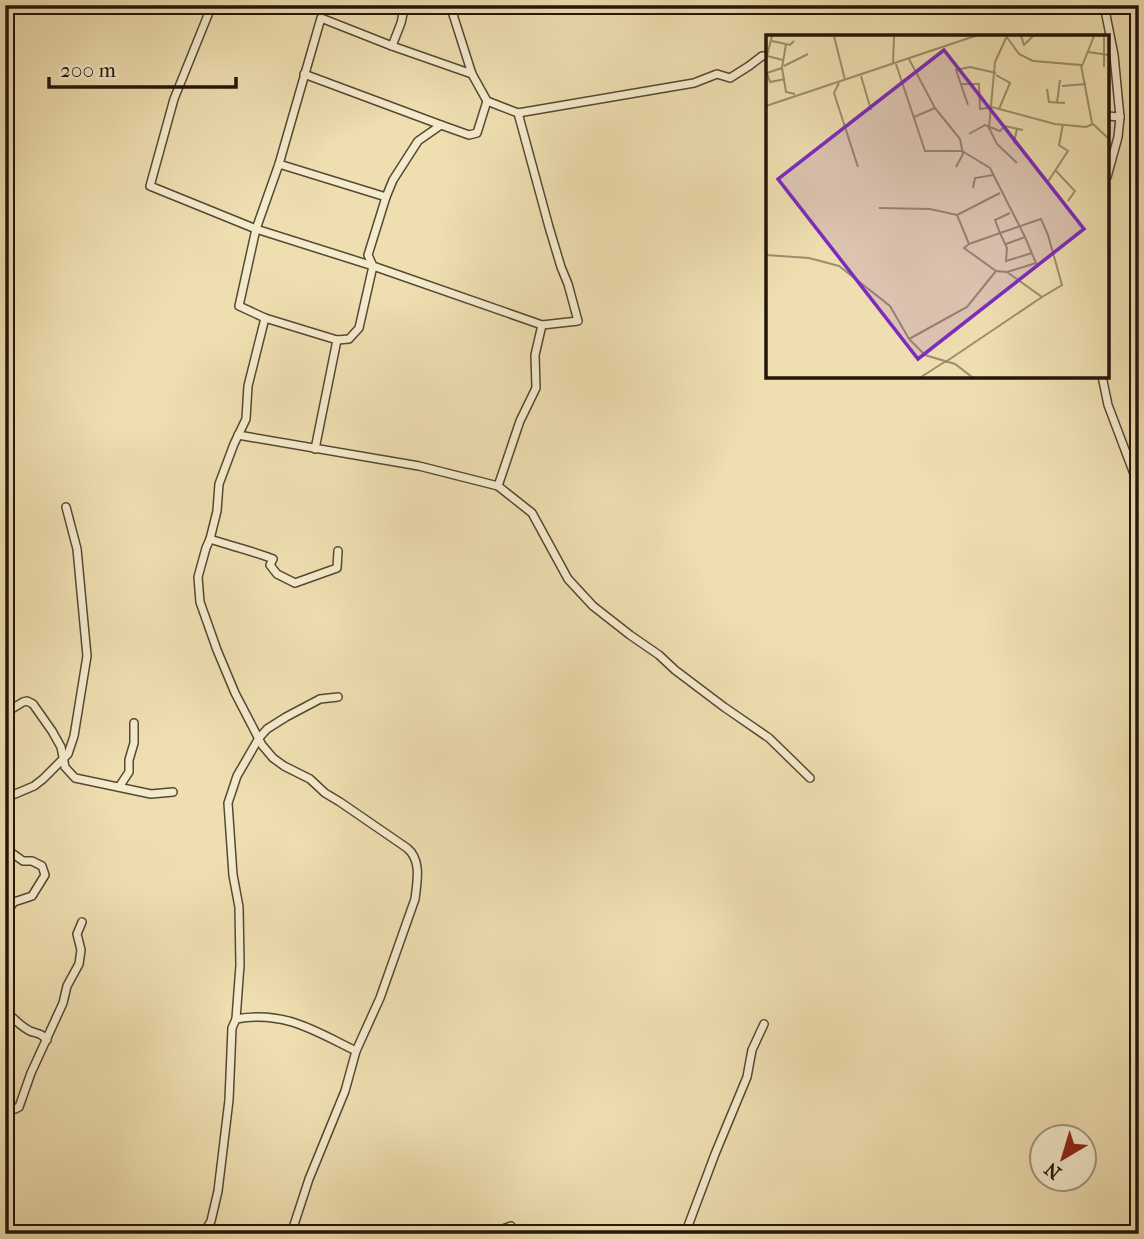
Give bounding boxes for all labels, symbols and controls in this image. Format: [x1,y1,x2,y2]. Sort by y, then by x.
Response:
inset map [766,35,1109,378]
scale bar [49,46,236,90]
text: 200 m [60,58,116,82]
north arrow [1028,1124,1098,1194]
text: N [1040,1157,1066,1184]

